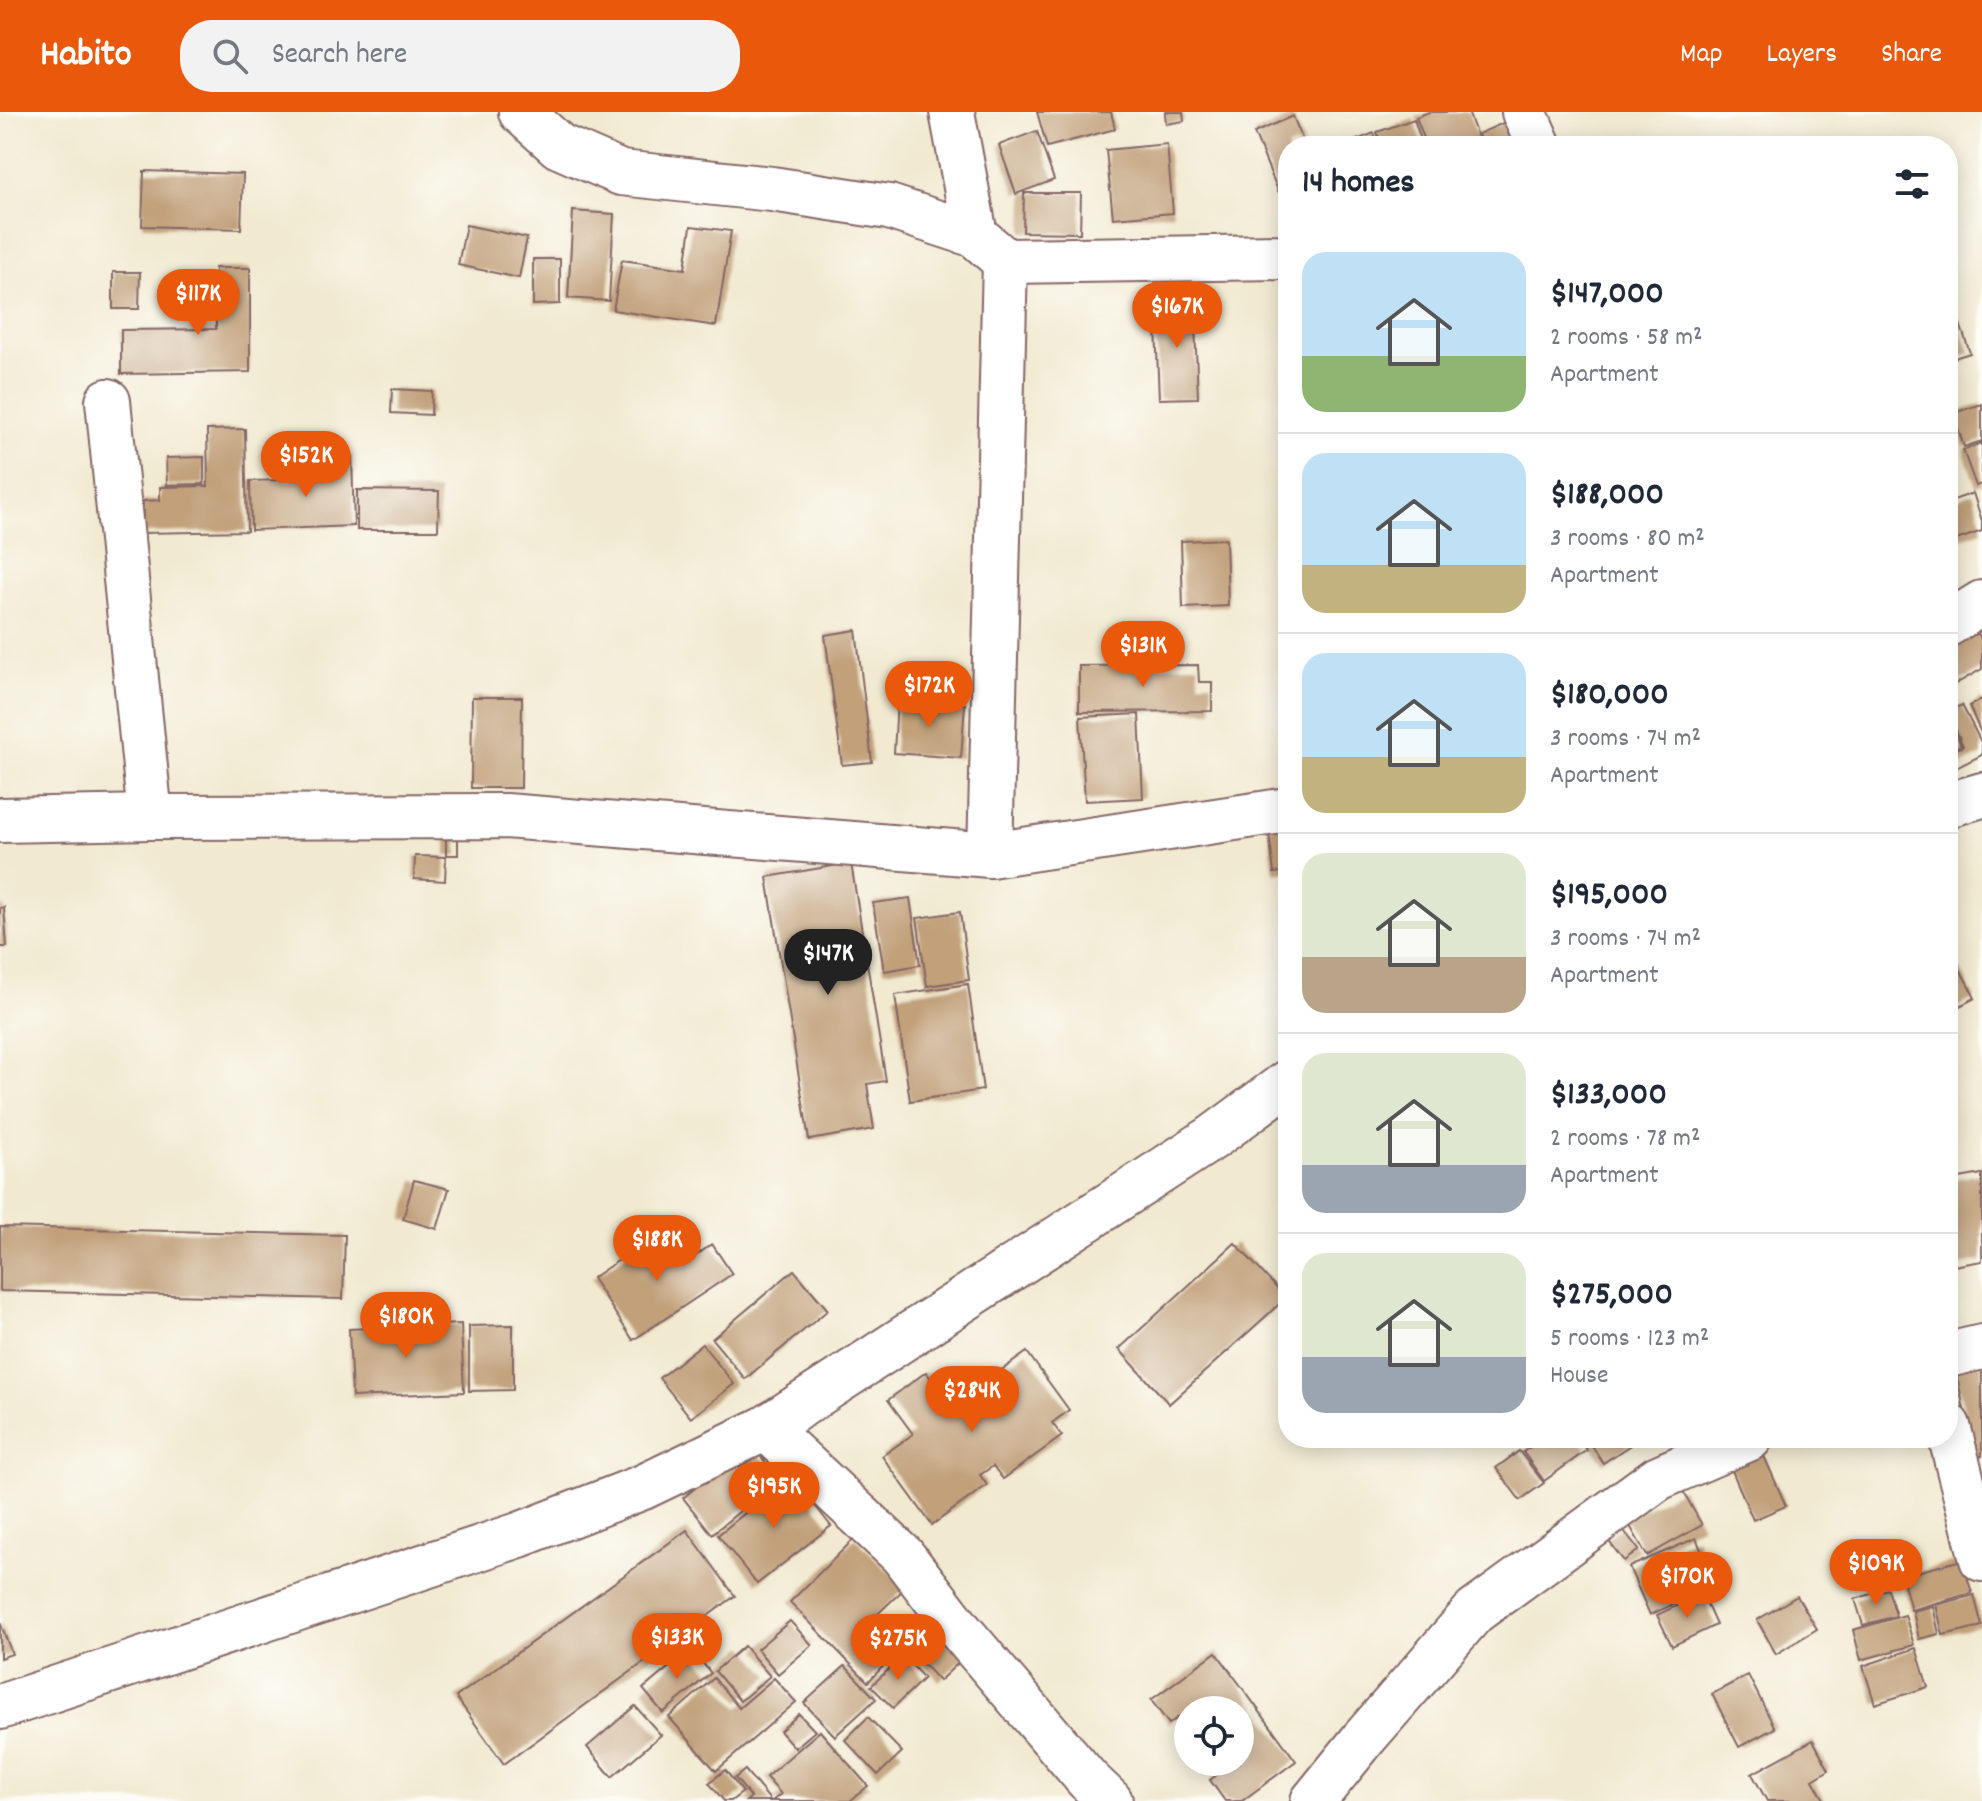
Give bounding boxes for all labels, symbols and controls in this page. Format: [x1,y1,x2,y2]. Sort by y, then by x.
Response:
search box [180,20,740,92]
text: Habito [40,29,132,84]
icon: search [208,34,252,78]
text: Search here [272,35,407,78]
text: Map [1680,36,1723,76]
text: Layers [1767,36,1837,76]
text: Share [1881,36,1942,76]
text: 14 homes [1302,160,1415,209]
icon: filters [1890,162,1934,206]
pin: $117K [142,269,254,337]
text: $147,000 [1550,271,1664,320]
text: $117K [175,276,221,313]
pin: $167K [1121,282,1233,350]
icon: home [1366,284,1462,380]
text: $167K [1150,289,1204,326]
text: 2 rooms · 58 m² [1550,320,1703,357]
text: Apartment [1550,357,1659,394]
pin: $152K [250,431,362,499]
text: $152K [279,438,333,475]
text: $188,000 [1550,472,1664,521]
icon: home [1366,485,1462,581]
text: 3 rooms · 80 m² [1550,521,1705,558]
text: Apartment [1550,558,1659,595]
pin: $131K [1087,621,1199,689]
text: $131K [1119,628,1167,665]
pin: $172K [873,661,985,729]
text: $172K [903,668,955,705]
text: $180,000 [1550,672,1669,721]
icon: home [1366,685,1462,781]
text: 3 rooms · 74 m² [1550,721,1701,758]
text: Apartment [1550,758,1659,795]
text: $195,000 [1550,872,1668,921]
icon: home [1366,885,1462,981]
text: 3 rooms · 74 m² [1550,921,1701,958]
pin: $147K [772,929,884,997]
text: $147K [802,936,854,973]
text: Apartment [1550,958,1659,995]
text: $133,000 [1550,1072,1667,1121]
icon: home [1366,1085,1462,1181]
text: 2 rooms · 78 m² [1550,1121,1700,1158]
text: Apartment [1550,1158,1659,1195]
pin: $188K [601,1215,713,1283]
text: $188K [631,1222,683,1259]
text: $275,000 [1550,1272,1673,1321]
icon: home [1366,1285,1462,1381]
pin: $180K [350,1292,462,1360]
text: $180K [378,1299,434,1336]
text: 5 rooms · 123 m² [1550,1321,1709,1358]
text: House [1550,1358,1608,1395]
pin: $284K [916,1366,1028,1434]
text: $284K [943,1373,1001,1410]
pin: $195K [718,1462,830,1530]
text: $195K [747,1469,801,1506]
pin: $109K [1820,1539,1932,1607]
text: $109K [1848,1546,1904,1583]
pin: $170K [1631,1552,1743,1620]
text: $170K [1659,1559,1715,1596]
pin: $133K [621,1613,733,1681]
pin: $275K [842,1614,954,1682]
text: $133K [650,1620,704,1657]
text: $275K [869,1621,927,1658]
map controls [1174,1696,1254,1776]
button: locate [1174,1696,1254,1776]

